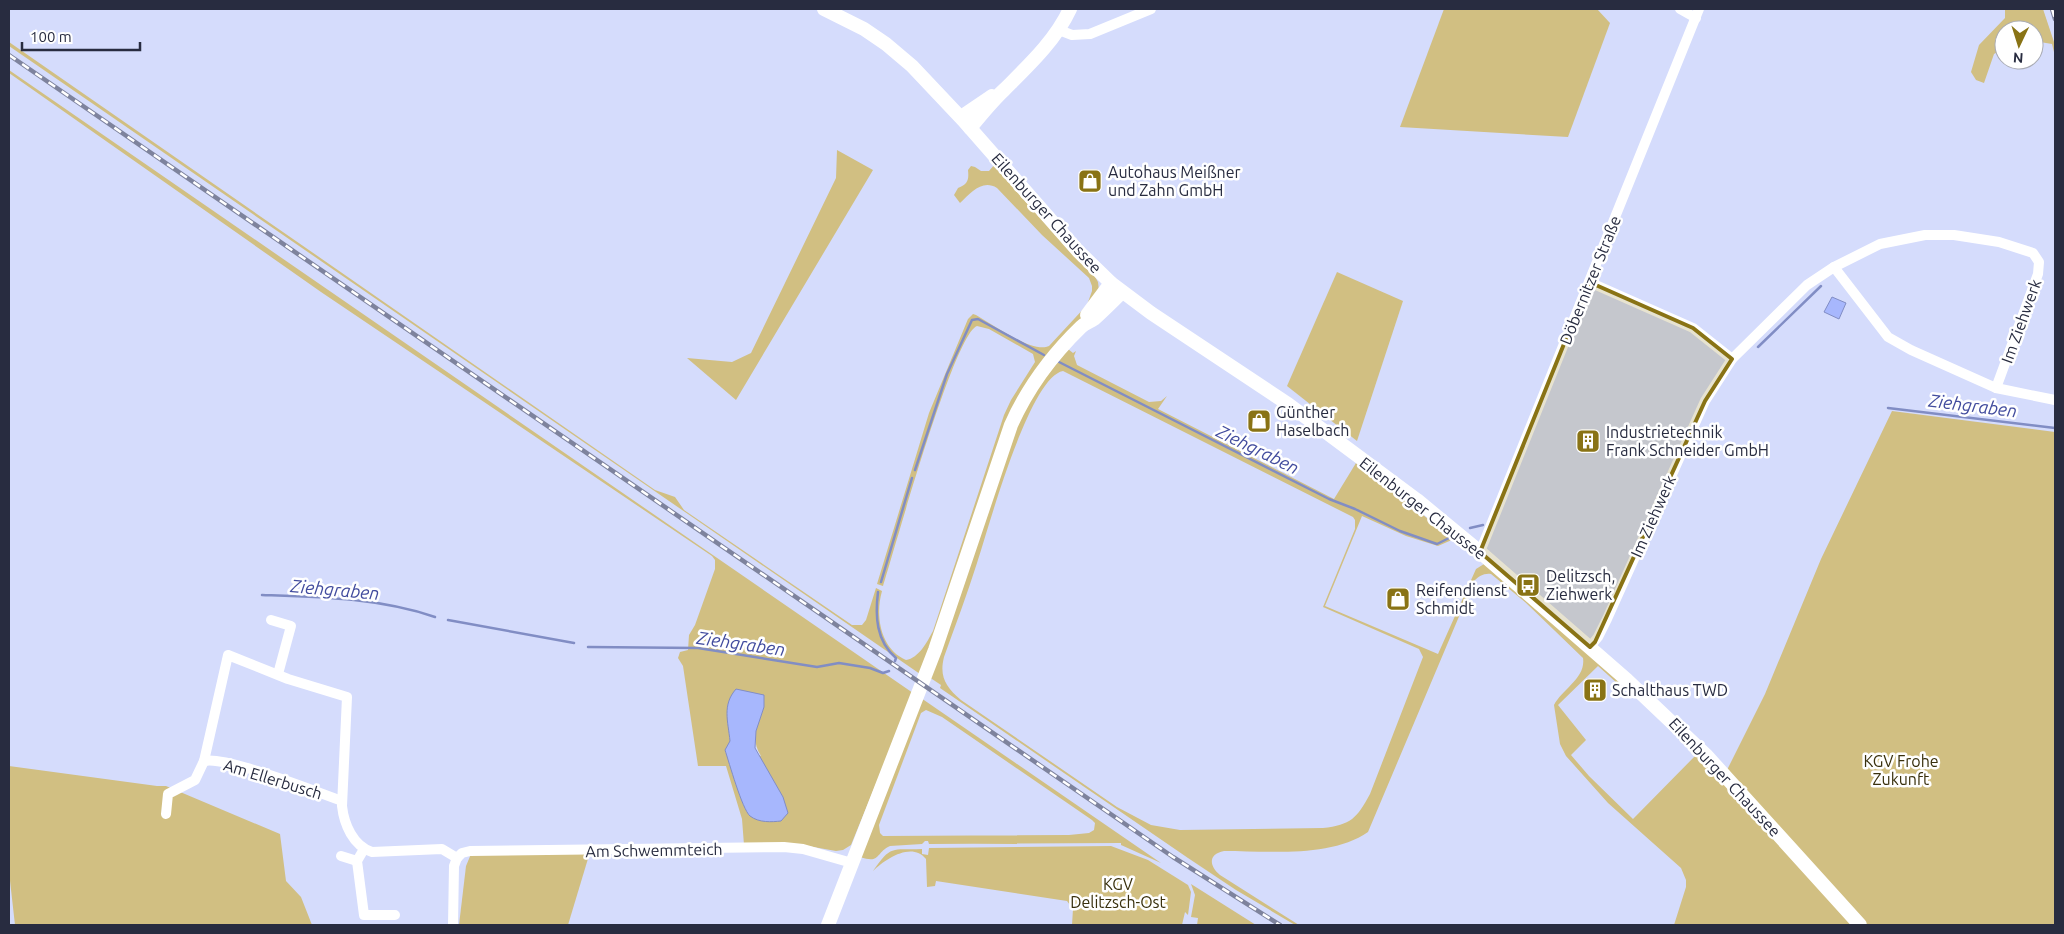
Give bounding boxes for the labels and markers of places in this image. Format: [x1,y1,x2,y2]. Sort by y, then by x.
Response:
place label: Autohaus Meißner und Zahn GmbH [1108,163,1241,199]
shop icon: Autohaus Meißner und Zahn GmbH [1077,168,1103,194]
place label: Günther Haselbach [1276,403,1350,439]
shop icon: Günther Haselbach [1246,408,1272,434]
place label: Industrietechnik Frank Schneider GmbH [1606,423,1769,459]
building icon: Industrietechnik Frank Schneider GmbH [1575,428,1601,454]
place label: Delitzsch, Ziehwerk [1546,567,1615,603]
bus stop icon: Delitzsch, Ziehwerk [1515,572,1541,598]
place label: Reifendienst Schmidt [1416,581,1508,617]
shop icon: Reifendienst Schmidt [1385,586,1411,612]
building icon: Schalthaus TWD [1582,677,1608,703]
place label: Schalthaus TWD [1612,681,1728,699]

